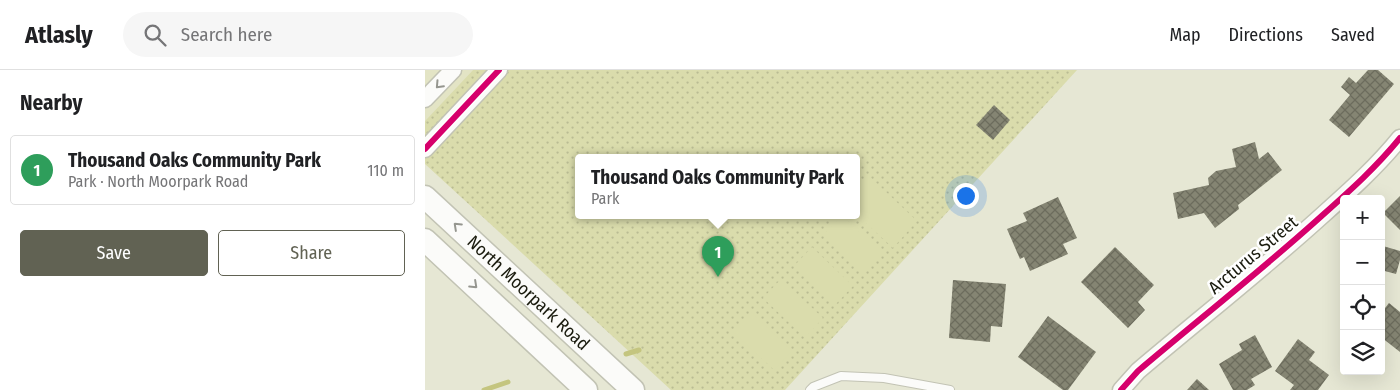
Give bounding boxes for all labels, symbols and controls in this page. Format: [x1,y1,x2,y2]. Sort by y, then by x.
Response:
search box [123,12,473,57]
text: Atlasly [25,21,93,49]
icon: search [141,21,169,49]
text: Search here [181,23,272,46]
text: Map [1169,24,1201,46]
text: Directions [1229,24,1303,46]
text: Saved [1331,24,1375,46]
one-way arrow [436,79,445,88]
text: Nearby [20,90,82,116]
text: Thousand Oaks Community Park [68,149,321,172]
popup [575,154,860,219]
text: 1 [34,161,40,180]
text: 110 m [367,161,404,180]
text: Thousand Oaks Community Park [591,166,844,189]
text: Park · North Moorpark Road [68,172,248,191]
your location [953,183,979,209]
text: Park [591,189,619,208]
map controls [1340,195,1385,375]
button: + [1340,195,1385,240]
street label: Arcturus Street [1204,211,1302,299]
one-way arrow [453,223,462,232]
button: Save [20,230,208,276]
button: Share [218,230,405,276]
street label: North Moorpark Road [463,231,594,355]
pin: 1 [702,236,734,277]
button: − [1340,240,1385,285]
one-way arrow [468,279,477,288]
button: locate [1340,285,1385,330]
button: layers [1340,330,1385,375]

